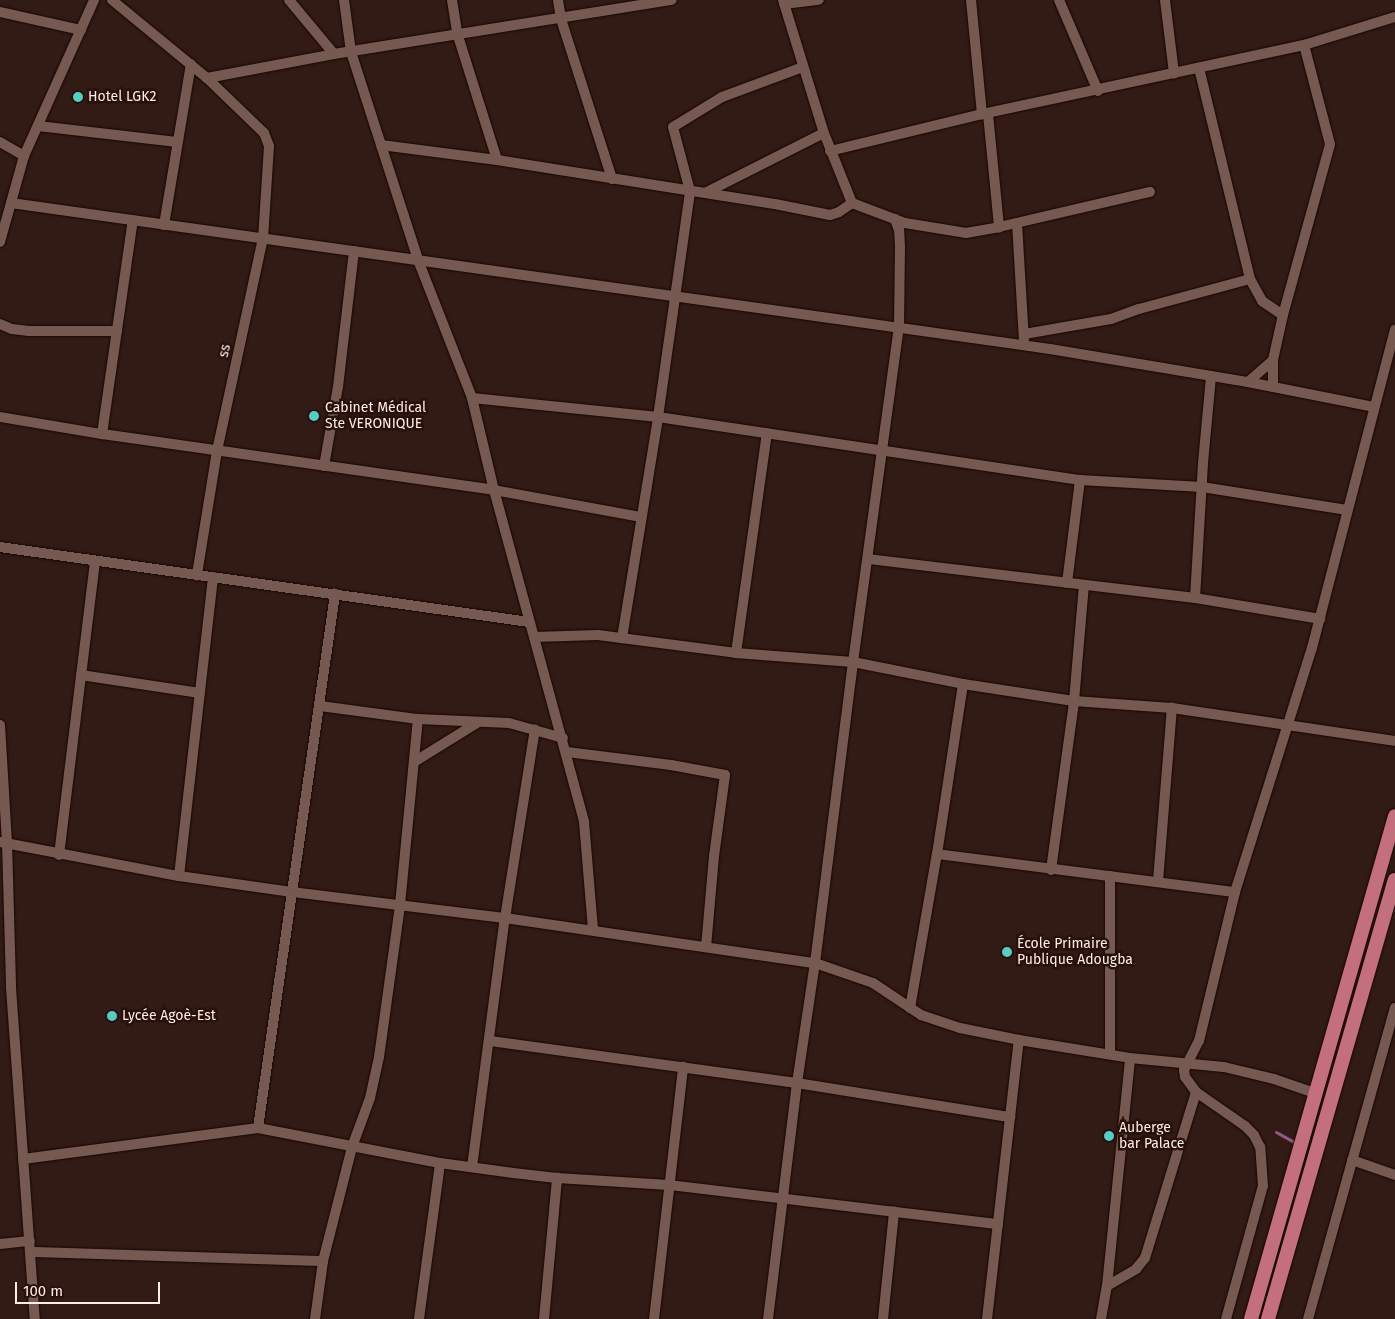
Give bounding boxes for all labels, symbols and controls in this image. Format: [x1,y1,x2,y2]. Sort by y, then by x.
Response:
place label: Hotel LGK2 [88,89,156,105]
marker: Hotel LGK2 [72,91,84,103]
street label: ss [215,343,235,359]
place label: Cabinet Médical Ste VERONIQUE [325,400,426,432]
marker: Cabinet Médical Ste VERONIQUE [307,409,321,423]
place label: École Primaire Publique Adougba [1017,936,1133,969]
marker: École Primaire Publique Adougba [1001,946,1013,958]
place label: Lycée Agoè-Est [122,1008,216,1024]
marker: Lycée Agoè-Est [106,1010,118,1022]
place label: Auberge bar Palace [1119,1120,1184,1152]
marker: Auberge bar Palace [1103,1130,1115,1142]
scale bar [18,1272,162,1304]
text: 100 m [23,1282,63,1300]

